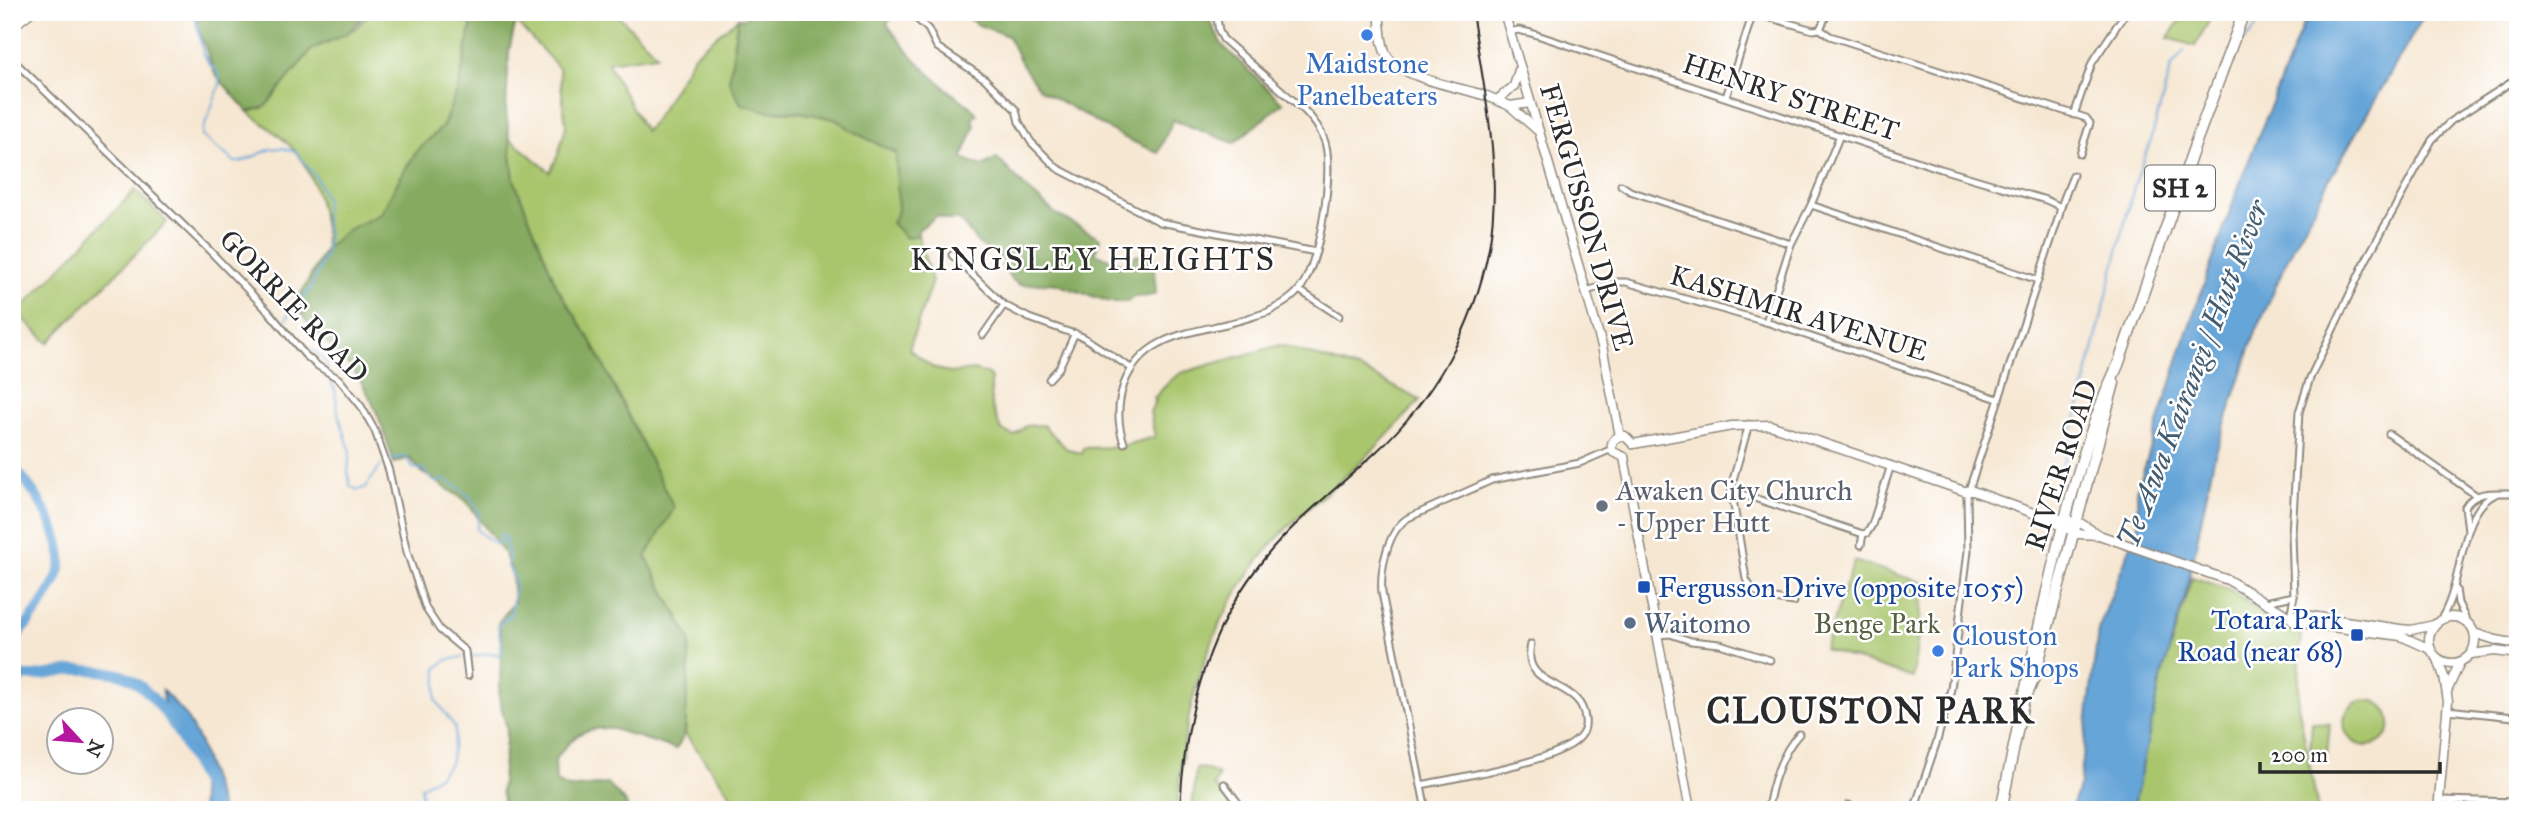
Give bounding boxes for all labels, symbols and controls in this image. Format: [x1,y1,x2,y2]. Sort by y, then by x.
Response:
marker: Maidstone Panelbeaters [1359,27,1375,43]
place label: Maidstone Panelbeaters [1296,46,1438,113]
street label: HENRY STREET [1678,46,1904,148]
street label: FERGUSSON DRIVE [1532,80,1642,354]
road number: SH 2 [2145,166,2215,210]
water label: Te Awa Kairangi / Hutt River [2110,194,2277,553]
street label: GORRIE ROAD [212,222,376,390]
district label: KINGSLEY HEIGHTS [910,240,1276,279]
street label: KASHMIR AVENUE [1666,257,1932,369]
street label: RIVER ROAD [2017,375,2105,555]
place label: Awaken City Church - Upper Hutt [1615,473,1853,540]
marker: Awaken City Church - Upper Hutt [1594,498,1610,514]
place label: Fergusson Drive (opposite 1055) [1658,570,2024,605]
marker: Fergusson Drive (opposite 1055) [1636,579,1652,595]
place label: Totara Park Road (near 68) [2177,602,2343,669]
place label: Waitomo [1644,606,1751,641]
park label: Benge Park [1814,606,1940,641]
marker: Waitomo [1622,615,1638,631]
place label: Clouston Park Shops [1952,618,2079,685]
marker: Totara Park Road (near 68) [2349,627,2365,643]
marker: Clouston Park Shops [1930,643,1946,659]
district label: CLOUSTON PARK [1706,690,2036,733]
north arrow [46,706,116,776]
scale bar [2260,731,2441,775]
text: N [81,736,109,761]
text: 200 m [2271,742,2328,768]

